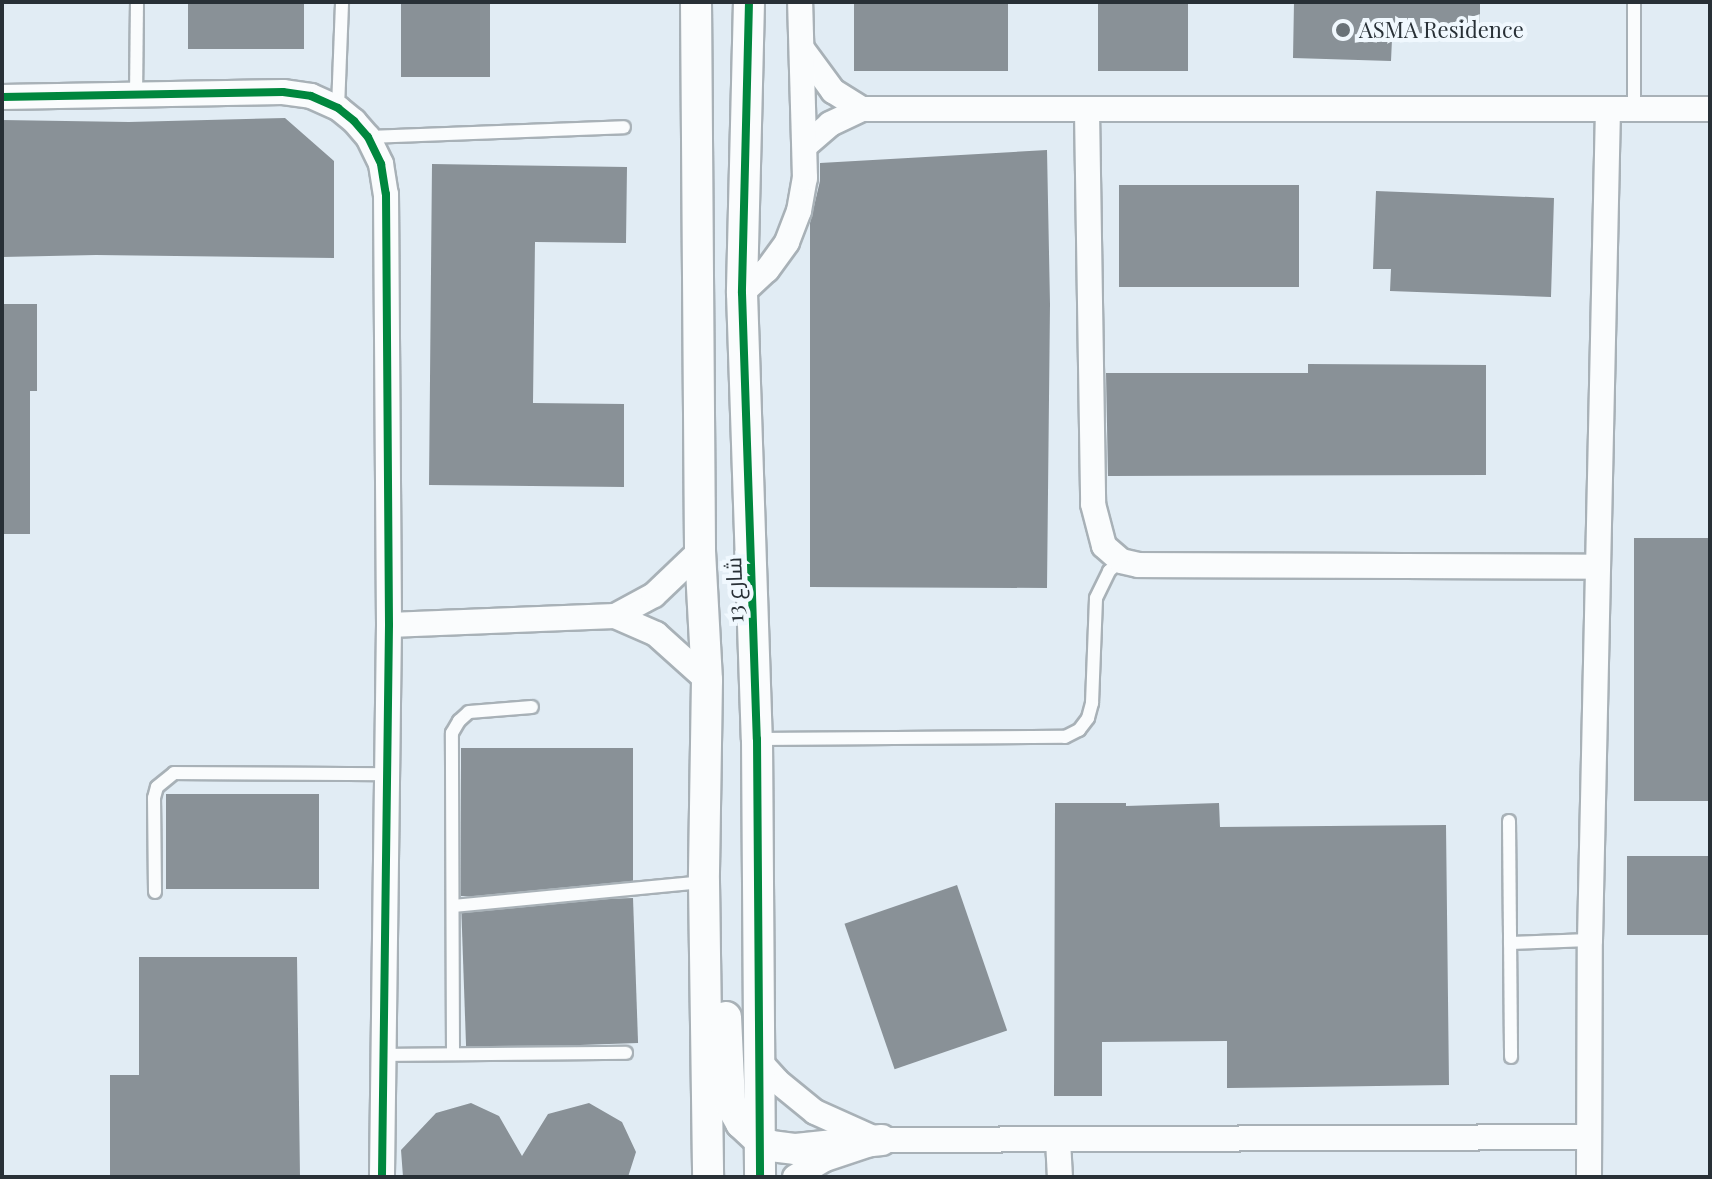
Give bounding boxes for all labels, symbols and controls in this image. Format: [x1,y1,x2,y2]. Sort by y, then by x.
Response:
place label: ASMA Residence [1359,17,1524,43]
marker: ASMA Residence [1334,21,1352,39]
street label: شارع 13 [720,557,748,623]

